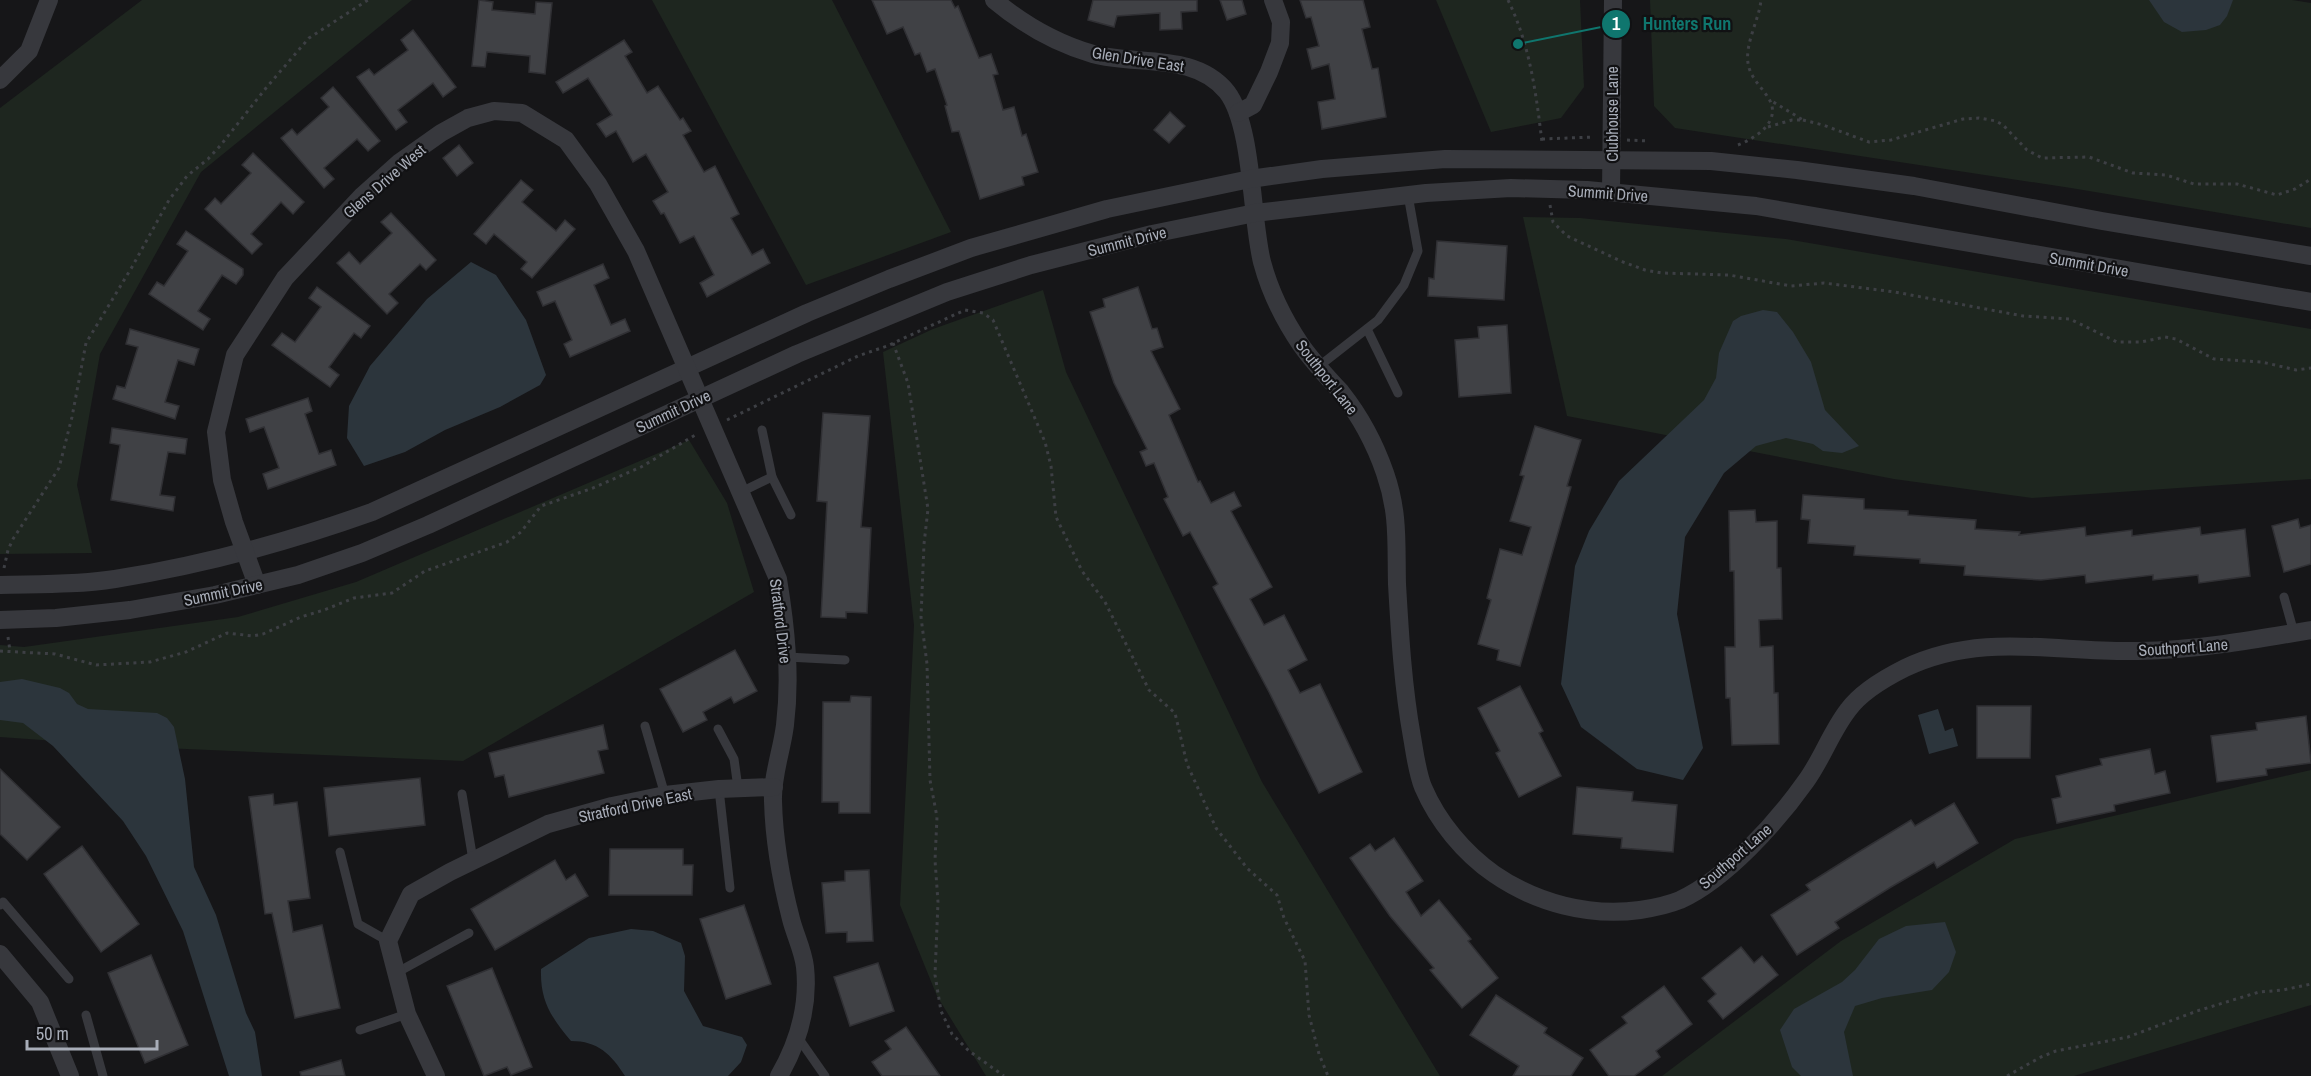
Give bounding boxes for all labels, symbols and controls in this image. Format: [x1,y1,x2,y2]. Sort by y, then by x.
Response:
callout: Hunters Run [1601,6,1744,42]
text: 1 [1612,11,1621,36]
text: Hunters Run [1643,11,1731,36]
street label: Glen Drive East [1091,41,1186,77]
street label: Clubhouse Lane [1601,66,1623,162]
street label: Glens Drive West [338,139,430,223]
street label: Summit Drive [1567,179,1649,207]
street label: Summit Drive [1085,221,1169,261]
street label: Summit Drive [2048,246,2130,282]
street label: Southport Lane [1291,335,1363,419]
street label: Summit Drive [632,384,714,438]
street label: Summit Drive [181,573,265,611]
street label: Stratford Drive [765,577,797,665]
street label: Southport Lane [2137,633,2229,661]
street label: Stratford Drive East [576,782,694,828]
street label: Southport Lane [1694,818,1776,894]
scale bar [27,1013,158,1051]
text: 50 m [36,1021,69,1046]

